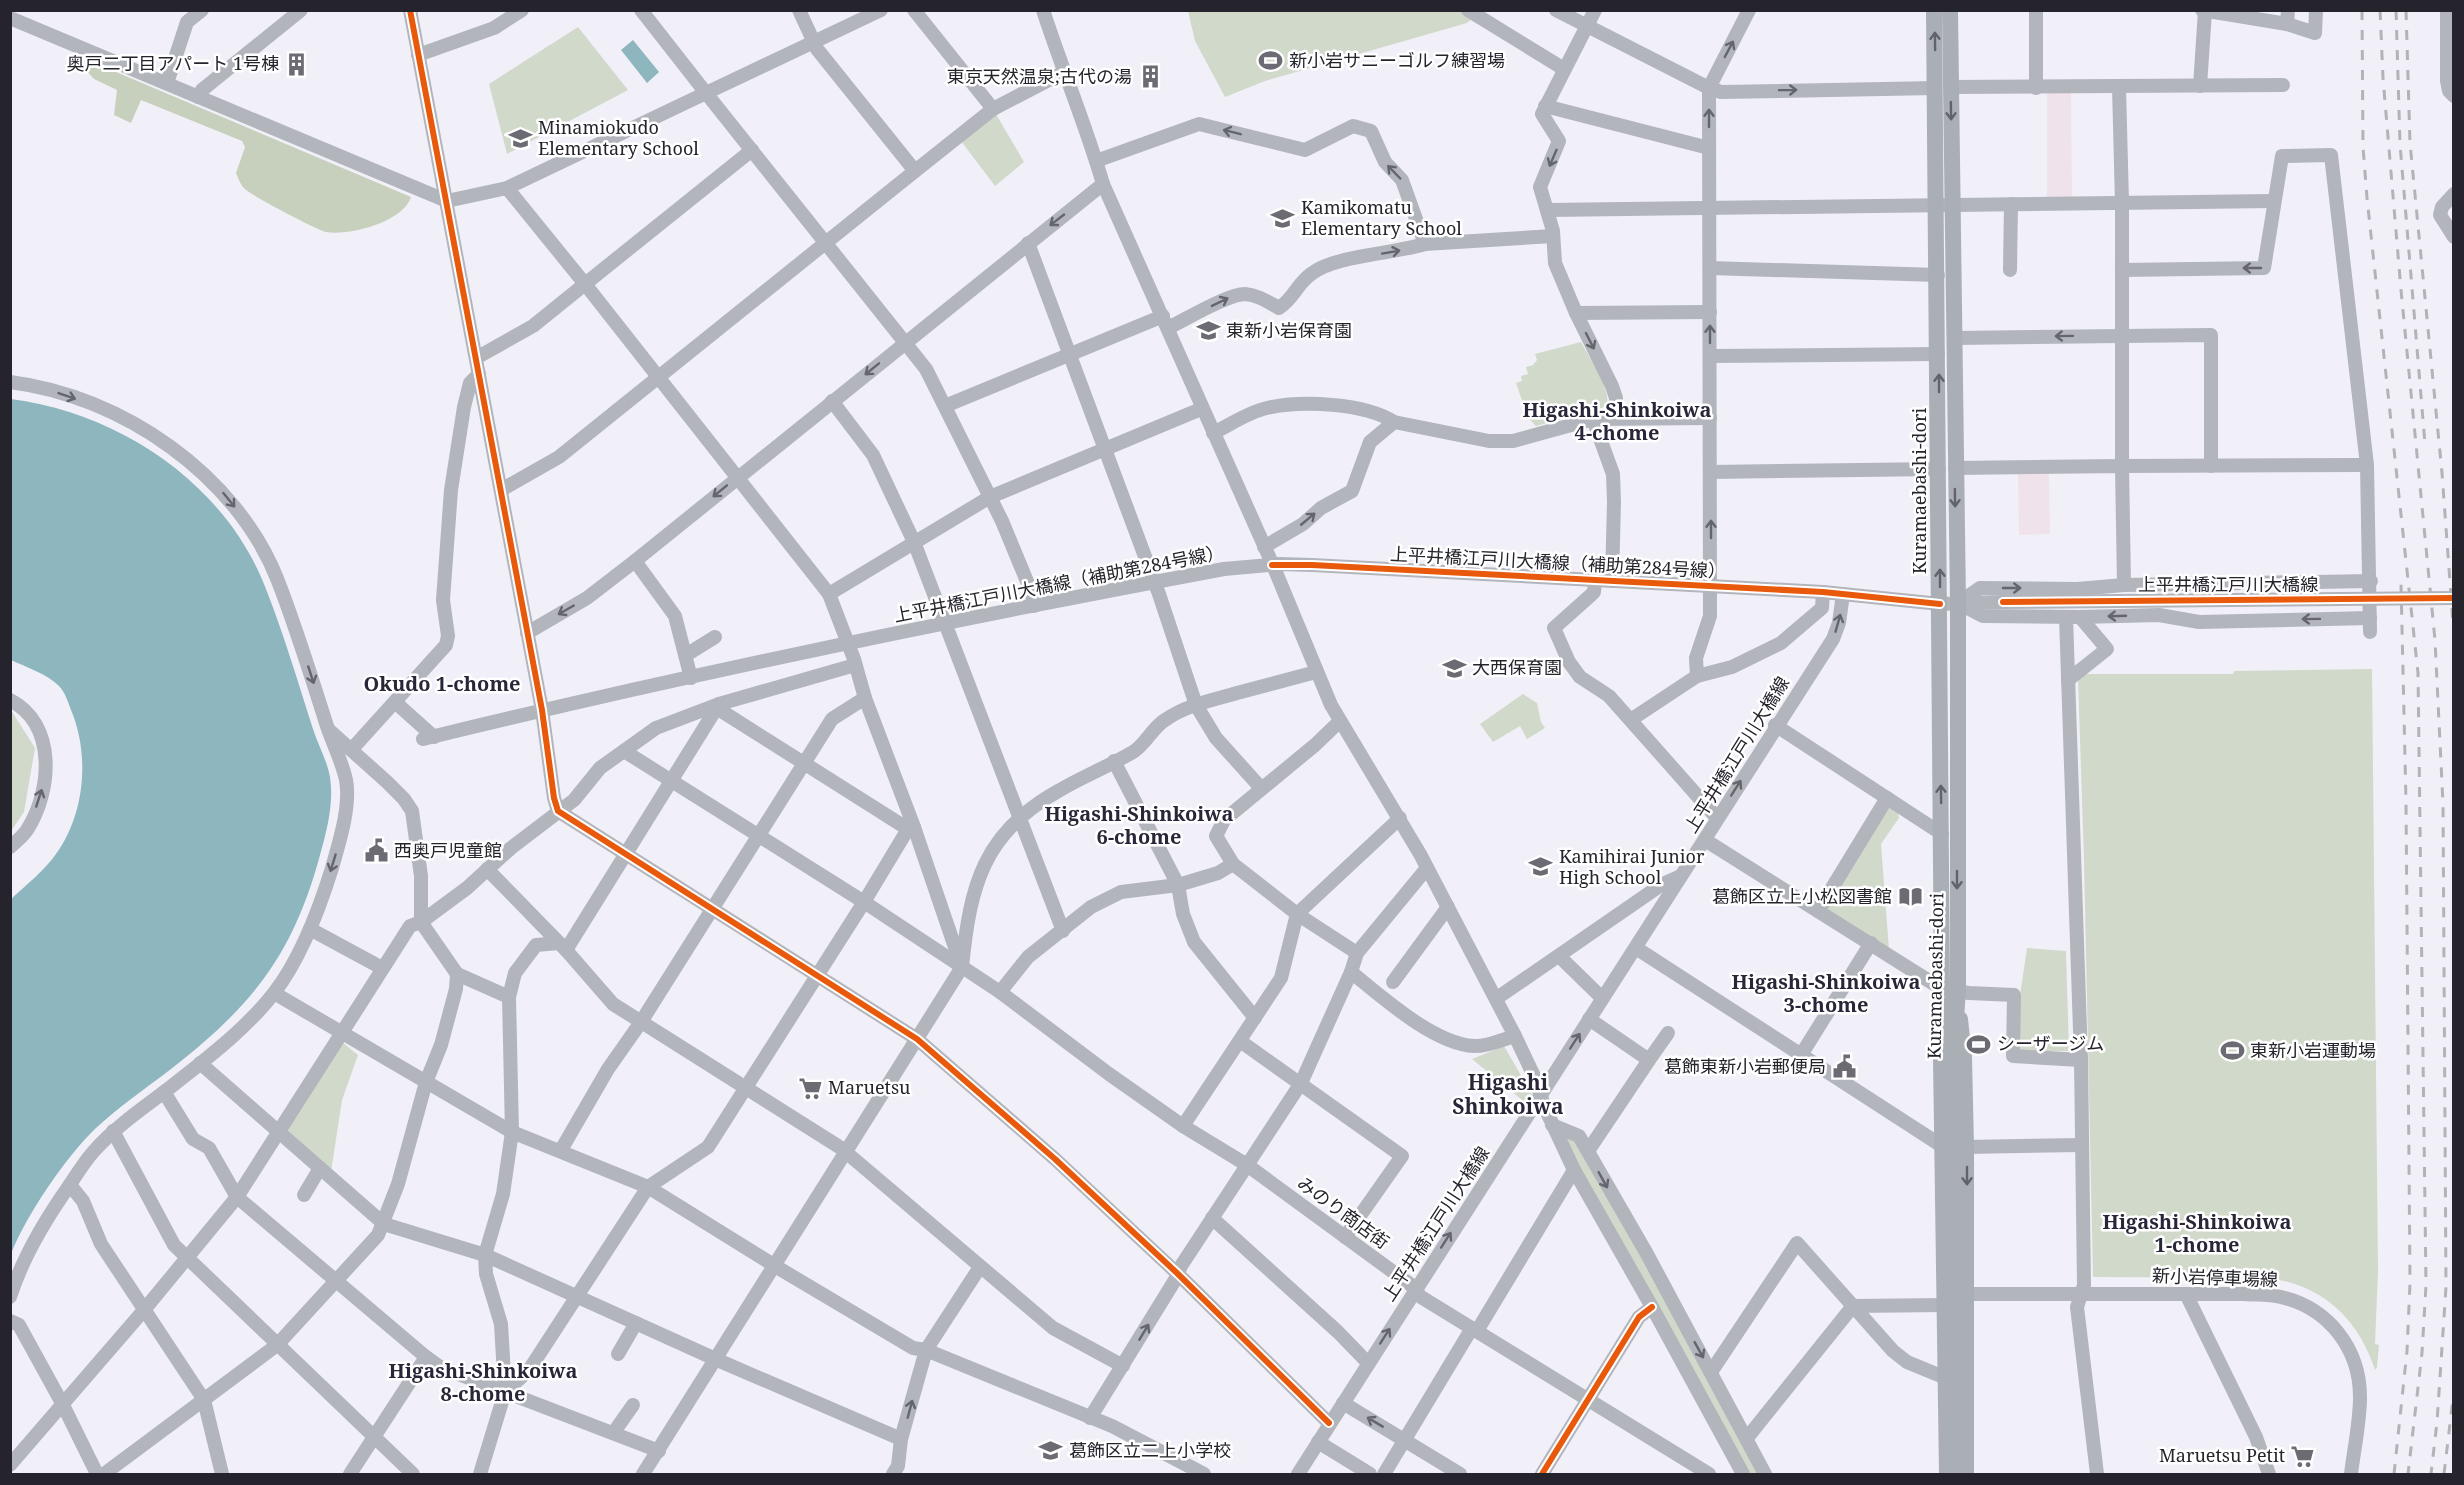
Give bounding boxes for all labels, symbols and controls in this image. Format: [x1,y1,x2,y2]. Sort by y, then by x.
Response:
one-way arrow [1929,32,1941,52]
one-way arrow [1724,41,1735,59]
sports icon: 新小岩サニーゴルフ練習場 [1258,48,1284,74]
place label: 新小岩サニーゴルフ練習場 [1289,48,1505,72]
place label: 奥戸二丁目アパート 1号棟 [67,51,279,75]
building icon: 奥戸二丁目アパート 1号棟 [284,51,310,77]
place label: 東京天然温泉;古代の湯 [947,64,1132,88]
building icon: 東京天然温泉;古代の湯 [1137,64,1163,90]
one-way arrow [1778,85,1798,96]
one-way arrow [1945,100,1957,120]
one-way arrow [1703,108,1715,128]
place label: Minamiokudo Elementary School [538,115,699,160]
school or university icon: Minamiokudo Elementary School [507,125,533,151]
one-way arrow [1223,125,1242,137]
one-way arrow [1547,148,1558,166]
one-way arrow [1387,164,1401,179]
place label: Kamikomatu Elementary School [1301,195,1462,240]
school or university icon: Kamikomatu Elementary School [1270,205,1296,231]
one-way arrow [1049,214,1065,227]
one-way arrow [1380,247,1400,258]
one-way arrow [2243,262,2263,274]
one-way arrow [1211,296,1228,308]
school or university icon: 東新小岩保育園 [1195,318,1221,344]
place label: 東新小岩保育園 [1226,318,1352,342]
one-way arrow [1704,324,1716,344]
one-way arrow [2054,330,2074,342]
one-way arrow [1584,332,1596,350]
one-way arrow [864,362,880,375]
one-way arrow [1933,373,1944,393]
one-way arrow [57,391,76,402]
district label: Higashi-Shinkoiwa 4-chome [1523,396,1711,446]
street label: Kuramaebashi-dori [1907,408,1931,574]
one-way arrow [712,485,728,498]
one-way arrow [1950,488,1961,508]
one-way arrow [222,492,235,508]
one-way arrow [1300,512,1316,525]
one-way arrow [1705,519,1717,539]
street label: 上平井橋江戸川大橋線（補助第284号線） [892,539,1226,627]
street label: 上平井橋江戸川大橋線（補助第284号線） [1390,541,1727,583]
one-way arrow [1934,568,1946,588]
street label: 上平井橋江戸川大橋線 [2138,572,2318,596]
one-way arrow [2001,582,2021,594]
one-way arrow [558,605,575,617]
one-way arrow [2107,610,2127,622]
one-way arrow [2302,613,2322,625]
one-way arrow [1833,614,1844,633]
school or university icon: 大西保育園 [1441,655,1467,681]
place label: 大西保育園 [1472,655,1562,679]
one-way arrow [306,665,317,684]
district label: Okudo 1-chome [363,670,521,697]
street label: 上平井橋江戸川大橋線 [1678,672,1794,837]
one-way arrow [1731,780,1743,797]
one-way arrow [1936,784,1947,804]
one-way arrow [35,789,46,808]
district label: Higashi-Shinkoiwa 6-chome [1045,800,1233,850]
public building icon: 西奥戸児童館 [363,838,389,864]
place label: 西奥戸児童館 [394,838,502,862]
place label: Kamihirai Junior High School [1559,844,1705,889]
one-way arrow [327,853,338,872]
school or university icon: Kamihirai Junior High School [1528,854,1554,880]
one-way arrow [1951,869,1963,889]
place label: 葛飾区立上小松図書館 [1712,884,1892,908]
library icon: 葛飾区立上小松図書館 [1897,884,1923,910]
street label: Kuramaebashi-dori [1922,892,1948,1059]
district label: Higashi-Shinkoiwa 3-chome [1732,968,1920,1018]
sports icon: シーザージム [1966,1031,1992,1057]
place label: シーザージム [1997,1031,2104,1055]
one-way arrow [1569,1033,1581,1050]
sports icon: 東新小岩運動場 [2219,1038,2245,1064]
place label: 東新小岩運動場 [2250,1038,2376,1062]
place label: 葛飾東新小岩郵便局 [1664,1054,1826,1078]
public building icon: 葛飾東新小岩郵便局 [1831,1054,1857,1080]
district label: Higashi Shinkoiwa [1452,1068,1564,1120]
supermarket icon: Maruetsu [797,1075,823,1101]
place label: Maruetsu [828,1075,911,1099]
street label: 上平井橋江戸川大橋線 [1376,1141,1494,1305]
one-way arrow [1961,1165,1972,1185]
street label: みのり商店街 [1293,1171,1394,1254]
one-way arrow [1597,1171,1609,1188]
district label: Higashi-Shinkoiwa 1-chome [2103,1208,2291,1258]
one-way arrow [1441,1232,1453,1249]
street label: 新小岩停車場線 [2152,1263,2278,1291]
one-way arrow [1138,1324,1150,1341]
one-way arrow [1379,1328,1392,1345]
one-way arrow [1693,1341,1705,1358]
district label: Higashi-Shinkoiwa 8-chome [389,1357,577,1407]
one-way arrow [905,1400,916,1419]
one-way arrow [1367,1415,1384,1427]
school or university icon: 葛飾区立二上小学校 [1038,1438,1064,1464]
place label: 葛飾区立二上小学校 [1069,1438,1231,1462]
place label: Maruetsu Petit [2159,1443,2285,1467]
supermarket icon: Maruetsu Petit [2290,1443,2316,1469]

